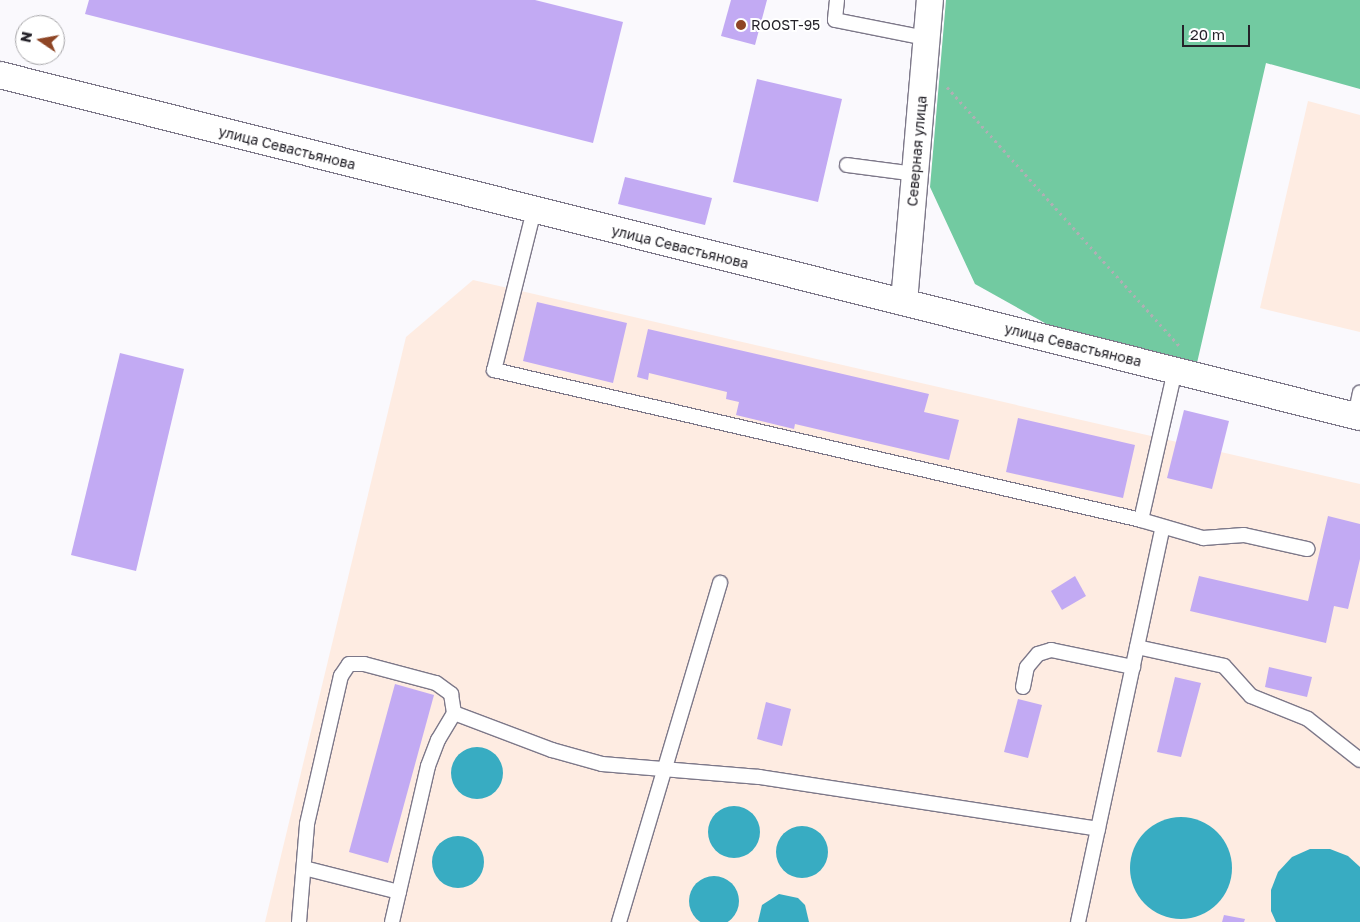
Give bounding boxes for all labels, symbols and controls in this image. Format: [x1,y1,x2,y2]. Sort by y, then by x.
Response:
north arrow [15,15,65,65]
scale bar [1185,15,1252,47]
place label: ROOST-95 [751,17,820,33]
marker: ROOST-95 [735,19,747,31]
text: 20 m [1190,25,1225,43]
text: N [16,30,35,44]
street label: Северная улица [904,95,930,207]
street label: улица Севастьянова [217,123,357,173]
street label: улица Севастьянова [610,222,750,272]
street label: улица Севастьянова [1003,320,1143,370]

